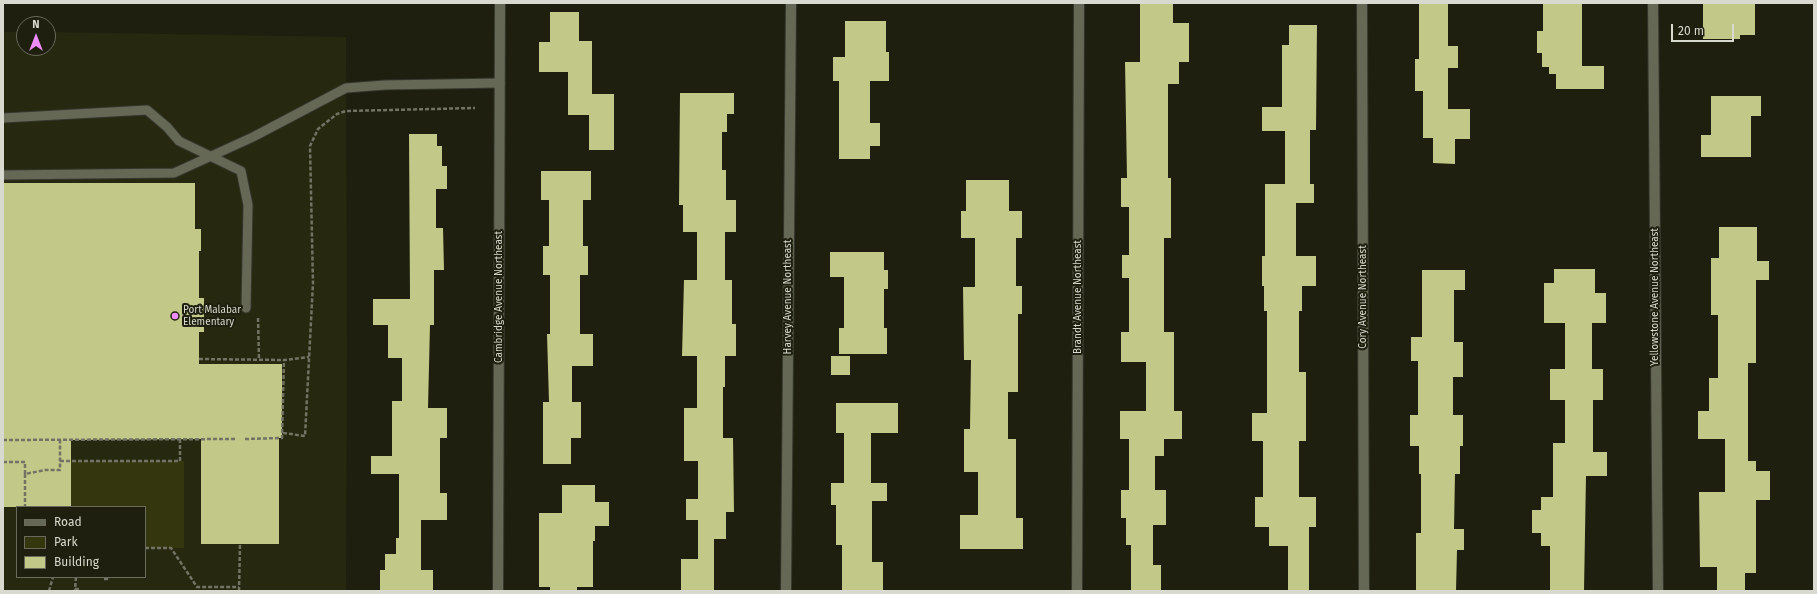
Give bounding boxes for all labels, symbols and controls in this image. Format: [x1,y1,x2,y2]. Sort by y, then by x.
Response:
north arrow [16,16,56,56]
scale bar [1673,16,1736,42]
text: N [32,18,40,31]
text: 20 m [1678,24,1704,38]
street label: Yellowstone Avenue Northeast [1649,228,1661,366]
street label: Cambridge Avenue Northeast [493,231,505,363]
street label: Harvey Avenue Northeast [782,240,794,354]
street label: Brandt Avenue Northeast [1072,240,1084,354]
street label: Cory Avenue Northeast [1357,245,1369,349]
place label: Port Malabar Elementary [183,304,241,328]
marker: Port Malabar Elementary [170,311,180,321]
legend [16,506,146,578]
text: Road [54,515,82,529]
text: Park [54,535,78,549]
text: Building [54,555,99,569]

